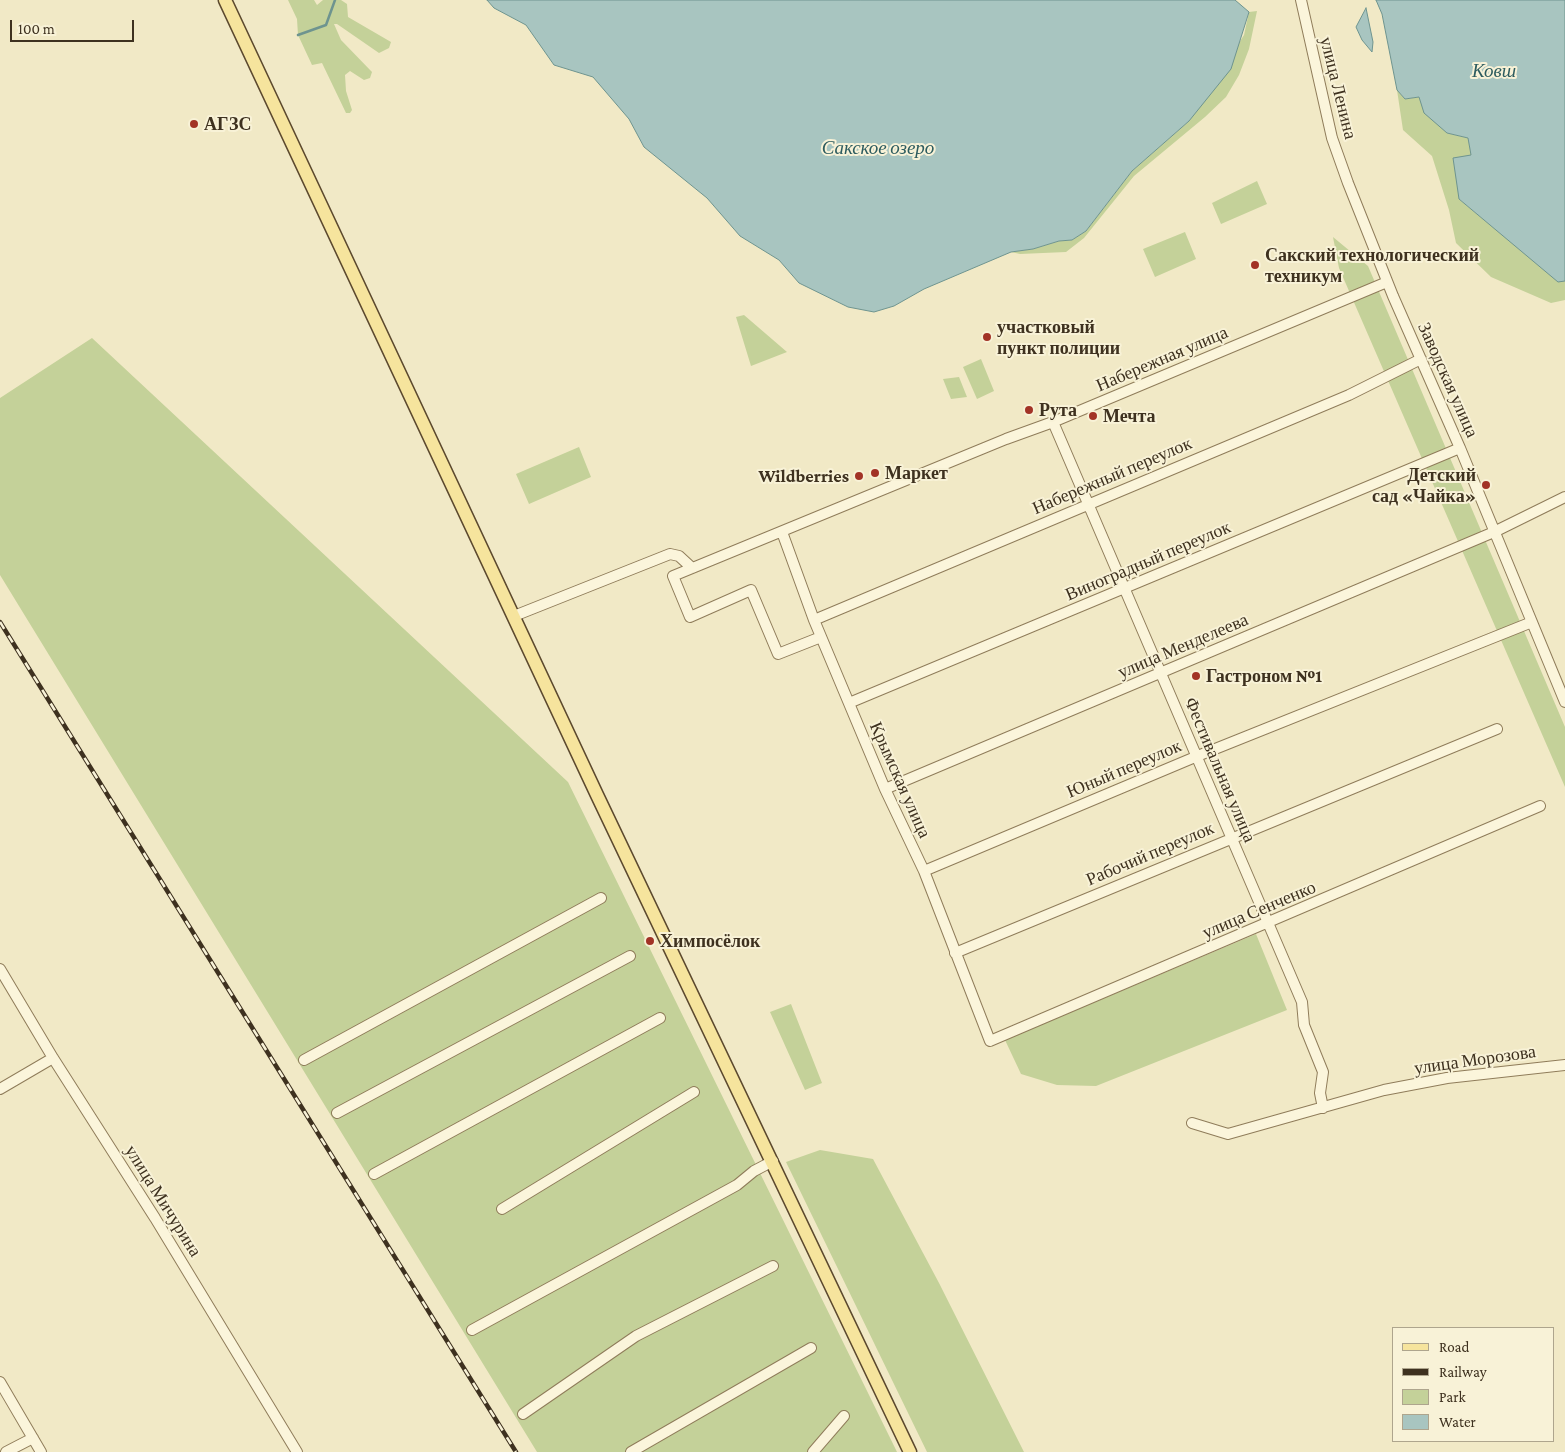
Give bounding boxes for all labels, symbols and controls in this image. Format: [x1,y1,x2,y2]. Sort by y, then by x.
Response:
scale bar [12,10,136,42]
text: 100 m [18,21,55,37]
street label: улица Ленина [1315,35,1361,141]
water label: Ковш [1472,60,1516,82]
place label: АГЗС [204,113,251,135]
marker: АГЗС [188,118,200,130]
water label: Сакское озеро [822,137,934,159]
place label: Сакский технологический техникум [1265,244,1479,286]
marker: Сакский технологический техникум [1249,259,1261,271]
place label: участковый пункт полиции [997,316,1120,358]
street label: Заводская улица [1413,319,1483,441]
street label: Набережная улица [1093,322,1231,396]
marker: участковый пункт полиции [981,331,993,343]
place label: Рута [1039,399,1077,421]
marker: Рута [1023,404,1035,416]
place label: Мечта [1103,405,1156,427]
marker: Мечта [1087,410,1099,422]
street label: Набережный переулок [1029,433,1195,519]
place label: Маркет [885,462,948,484]
place label: Детский сад «Чайка» [1372,464,1476,506]
place label: Wildberries [758,465,849,487]
marker: Маркет [869,467,881,479]
marker: Wildberries [853,470,865,482]
marker: Детский сад «Чайка» [1480,479,1492,491]
street label: Виноградный переулок [1062,516,1234,606]
street label: улица Менделеева [1115,609,1251,683]
place label: Гастроном №1 [1206,665,1322,687]
marker: Гастроном №1 [1190,670,1202,682]
street label: Фестивальная улица [1180,694,1260,846]
street label: Крымская улица [865,718,935,842]
street label: Юный переулок [1063,735,1185,803]
street label: Рабочий переулок [1083,817,1217,891]
street label: улица Сенченко [1199,876,1319,944]
place label: Химпосёлок [660,930,760,952]
marker: Химпосёлок [644,935,656,947]
street label: улица Морозова [1413,1041,1537,1079]
street label: улица Мичурина [120,1141,206,1261]
legend [1392,1327,1555,1442]
text: Road [1439,1339,1469,1355]
text: Railway [1439,1364,1487,1380]
text: Park [1439,1389,1466,1405]
text: Water [1439,1414,1476,1430]

